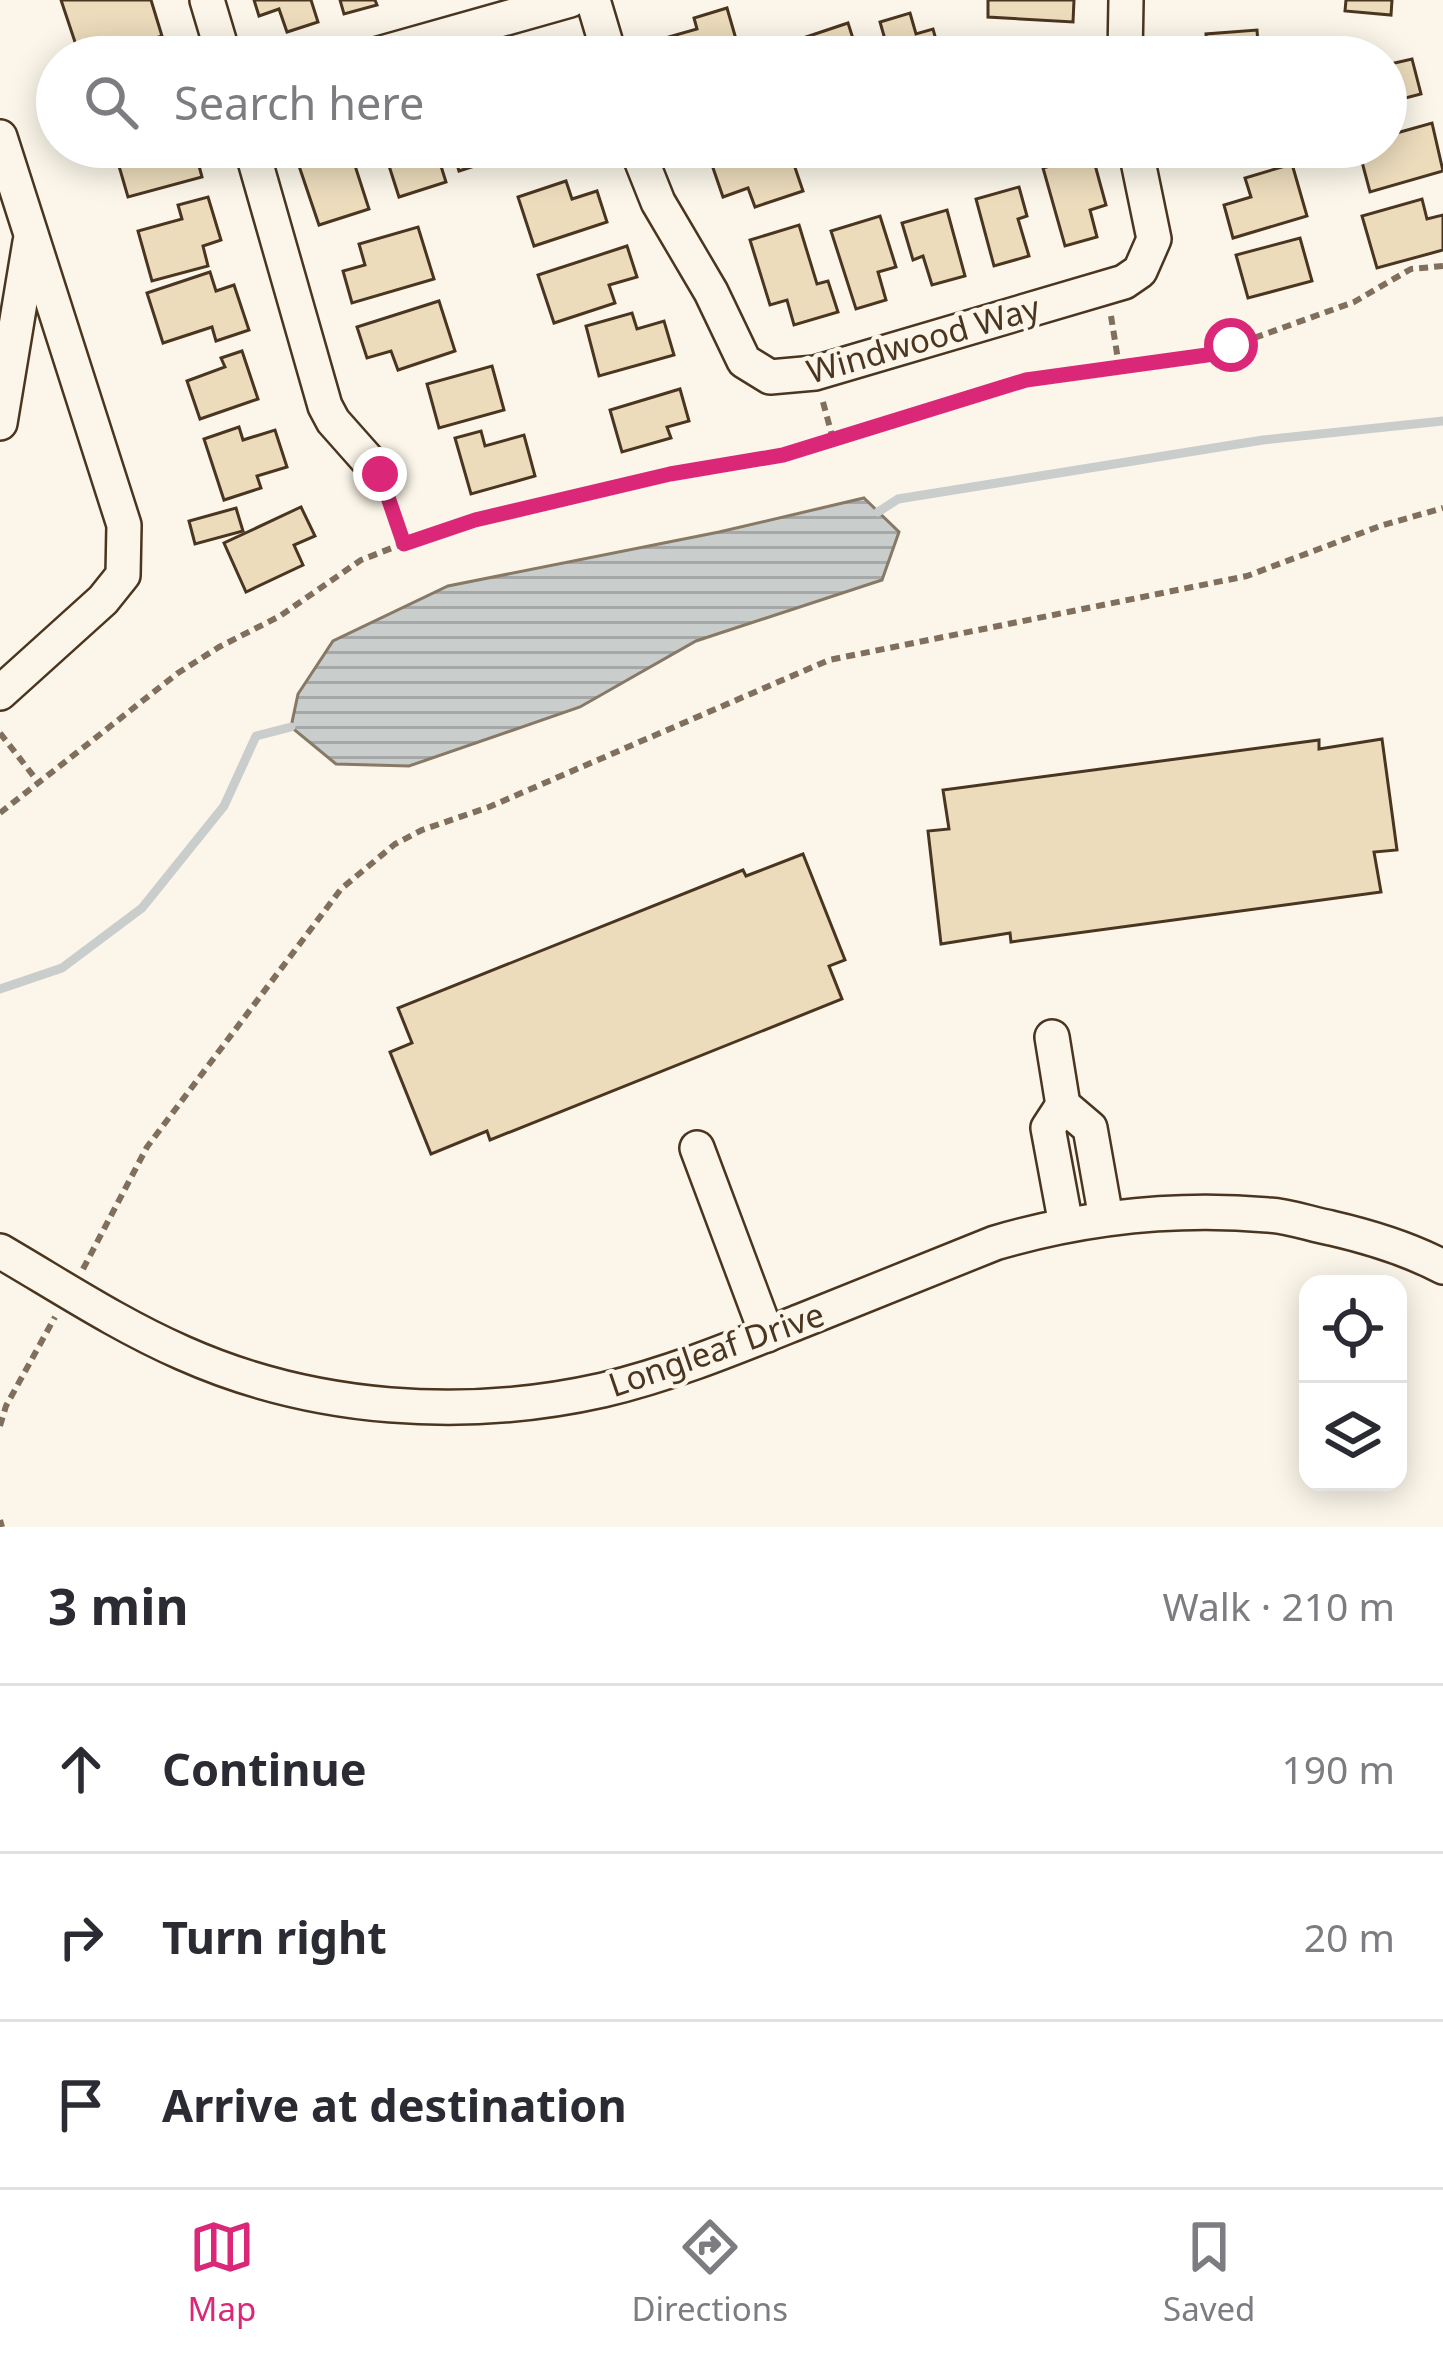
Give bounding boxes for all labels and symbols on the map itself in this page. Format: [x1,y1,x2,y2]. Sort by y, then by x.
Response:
street label: Windwood Way [801,284,1045,394]
route start [1204,318,1258,372]
route end [353,447,407,501]
street label: Longleaf Drive [602,1291,830,1407]

